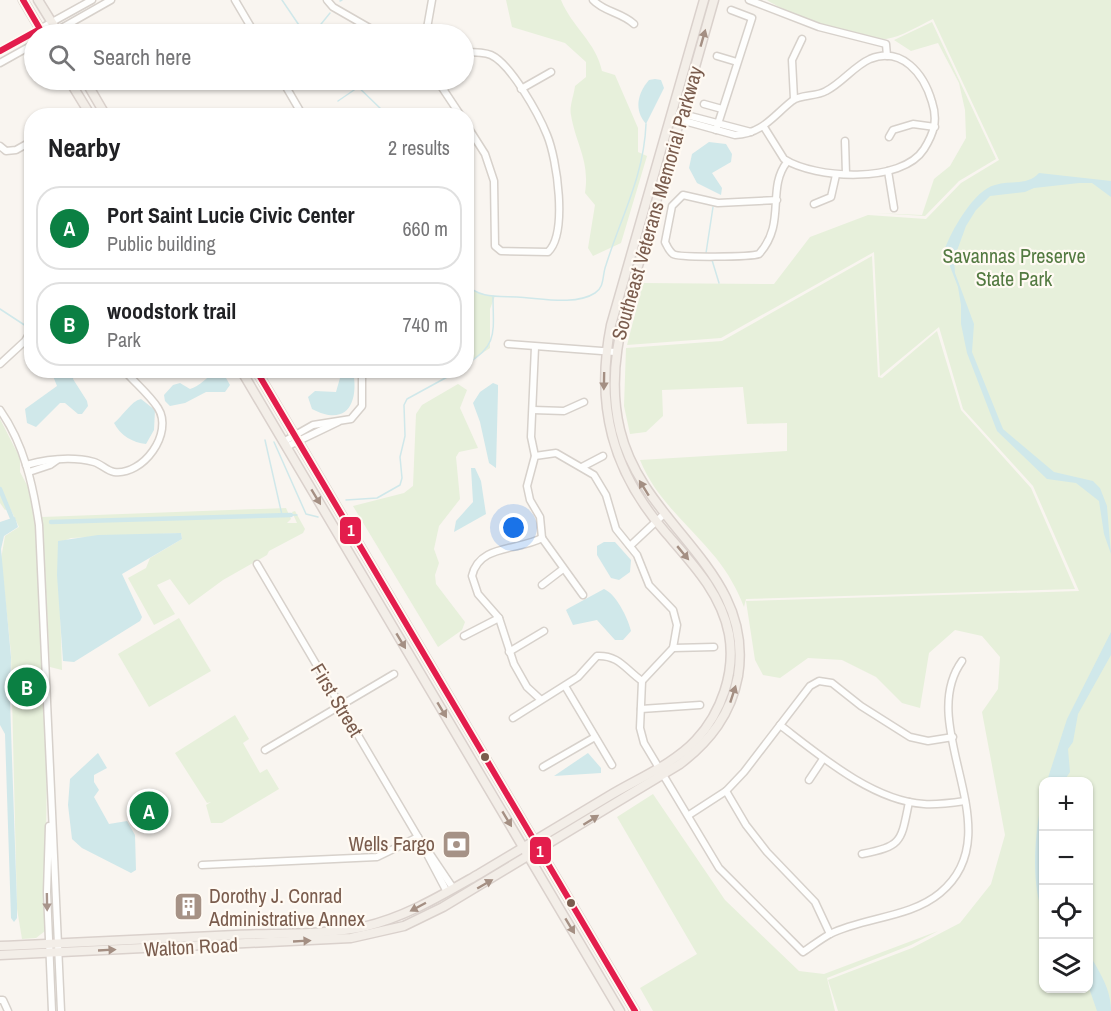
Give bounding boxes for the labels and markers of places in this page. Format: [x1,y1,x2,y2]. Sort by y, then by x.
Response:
pin: B [8,664,46,710]
unlabelled marker [479,751,491,763]
pin: A [130,788,168,834]
bank icon: Wells Fargo [440,828,472,860]
place label: Wells Fargo [349,830,435,857]
place label: Dorothy J. Conrad Administrative Annex [208,882,366,932]
building icon: Dorothy J. Conrad Administrative Annex [172,891,204,923]
unlabelled marker [565,897,577,909]

